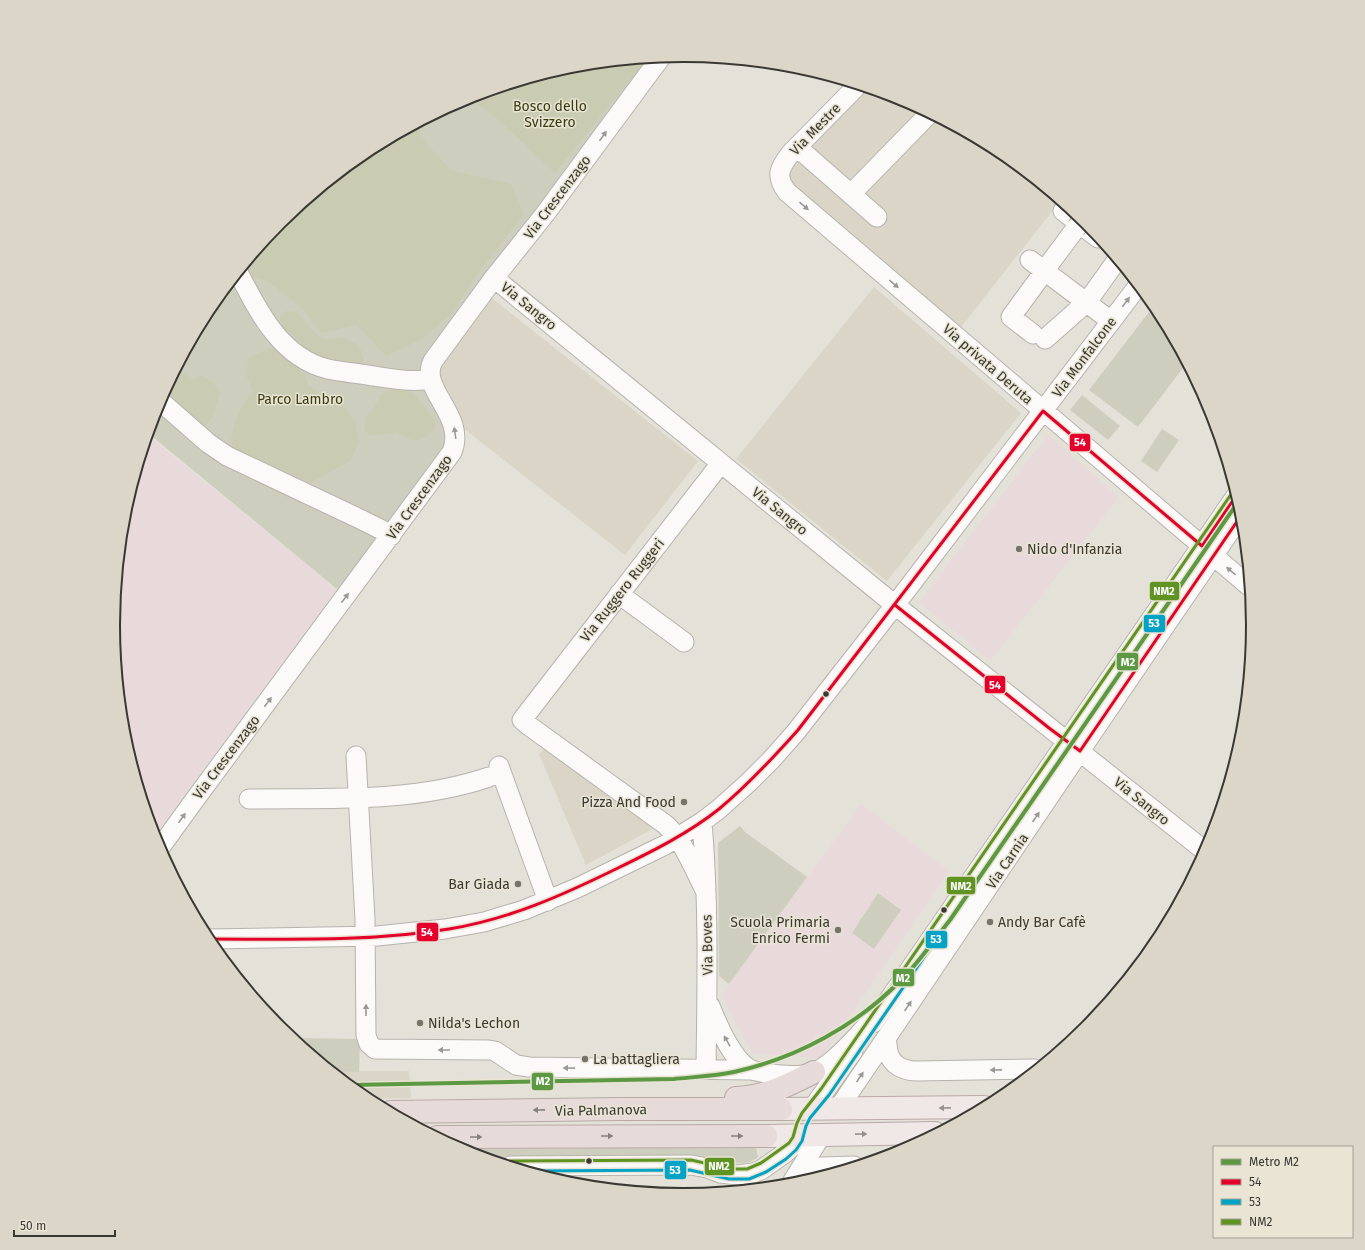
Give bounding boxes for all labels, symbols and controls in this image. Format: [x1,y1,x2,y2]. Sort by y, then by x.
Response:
park label: Bosco dello Svizzero [513,98,587,131]
street label: Via Mestre [786,100,844,159]
one-way arrow [599,130,607,141]
street label: Via Crescenzago [520,152,594,243]
one-way arrow [799,202,809,211]
street label: Via Sangro [497,279,560,334]
one-way arrow [889,279,900,288]
one-way arrow [1122,296,1130,307]
street label: Via Monfalcone [1049,314,1120,401]
street label: Via privata Deruta [939,321,1036,408]
park label: Parco Lambro [257,391,343,408]
one-way arrow [452,427,458,440]
line badge: 54 [1069,433,1091,452]
text: 54 [1074,436,1086,449]
street label: Via Crescenzago [383,452,456,543]
street label: Via Sangro [748,484,811,539]
street label: Via Ruggero Ruggeri [577,535,668,645]
place label: Nido d'Infanzia [1027,541,1122,558]
marker: Nido d'Infanzia [1014,544,1024,554]
one-way arrow [1225,566,1236,575]
line badge: NM2 [1149,581,1180,601]
text: NM2 [1153,585,1175,598]
one-way arrow [341,592,349,603]
line badge: 53 [1143,614,1166,633]
text: 53 [1148,617,1160,630]
line badge: M2 [1116,652,1139,671]
text: M2 [1121,656,1135,669]
line badge: 54 [984,675,1006,694]
text: 54 [989,679,1001,692]
unlabelled marker [821,689,831,699]
one-way arrow [263,697,271,707]
street label: Via Crescenzago [189,712,263,803]
street label: Via Sangro [1110,774,1173,829]
place label: Pizza And Food [581,794,676,811]
marker: Pizza And Food [679,797,689,807]
one-way arrow [178,812,186,823]
one-way arrow [1032,812,1040,822]
street label: Via Carnia [983,830,1032,892]
place label: Bar Giada [448,876,510,893]
line badge: NM2 [946,876,976,895]
marker: Bar Giada [513,879,523,889]
text: NM2 [950,880,972,893]
unlabelled marker [939,905,949,915]
street label: Via Boves [698,914,717,975]
place label: Scuola Primaria Enrico Fermi [730,914,830,947]
place label: Andy Bar Cafè [998,914,1086,931]
marker: Andy Bar Cafè [985,917,995,927]
line badge: 54 [416,922,439,942]
marker: Scuola Primaria Enrico Fermi [833,925,843,935]
text: 54 [421,926,433,939]
line badge: 53 [925,930,948,949]
text: 53 [930,933,942,946]
line badge: M2 [892,968,915,987]
text: M2 [896,972,910,985]
one-way arrow [904,1001,912,1011]
one-way arrow [363,1003,369,1016]
place label: Nilda's Lechon [428,1015,520,1032]
marker: Nilda's Lechon [415,1018,425,1028]
one-way arrow [723,1035,730,1047]
one-way arrow [437,1047,450,1053]
place label: La battagliera [593,1051,680,1068]
marker: La battagliera [580,1054,590,1064]
one-way arrow [562,1065,575,1071]
one-way arrow [989,1067,1002,1073]
line badge: M2 [531,1072,554,1091]
one-way arrow [856,1072,864,1082]
text: M2 [536,1075,550,1088]
street label: Via Palmanova [555,1101,647,1120]
one-way arrow [939,1104,951,1111]
one-way arrow [532,1107,545,1113]
one-way arrow [855,1131,868,1137]
one-way arrow [601,1133,614,1139]
one-way arrow [731,1133,744,1139]
one-way arrow [470,1134,483,1140]
legend [1213,1146,1353,1238]
text: Metro M2 [1249,1155,1299,1169]
unlabelled marker [584,1156,594,1166]
line badge: NM2 [704,1157,735,1176]
line badge: 53 [664,1160,687,1180]
text: NM2 [708,1160,730,1173]
text: 53 [669,1164,681,1177]
text: 54 [1249,1175,1262,1189]
text: 53 [1249,1195,1261,1209]
scale bar [14,1212,115,1238]
text: NM2 [1249,1215,1273,1229]
text: 50 m [20,1219,46,1233]

